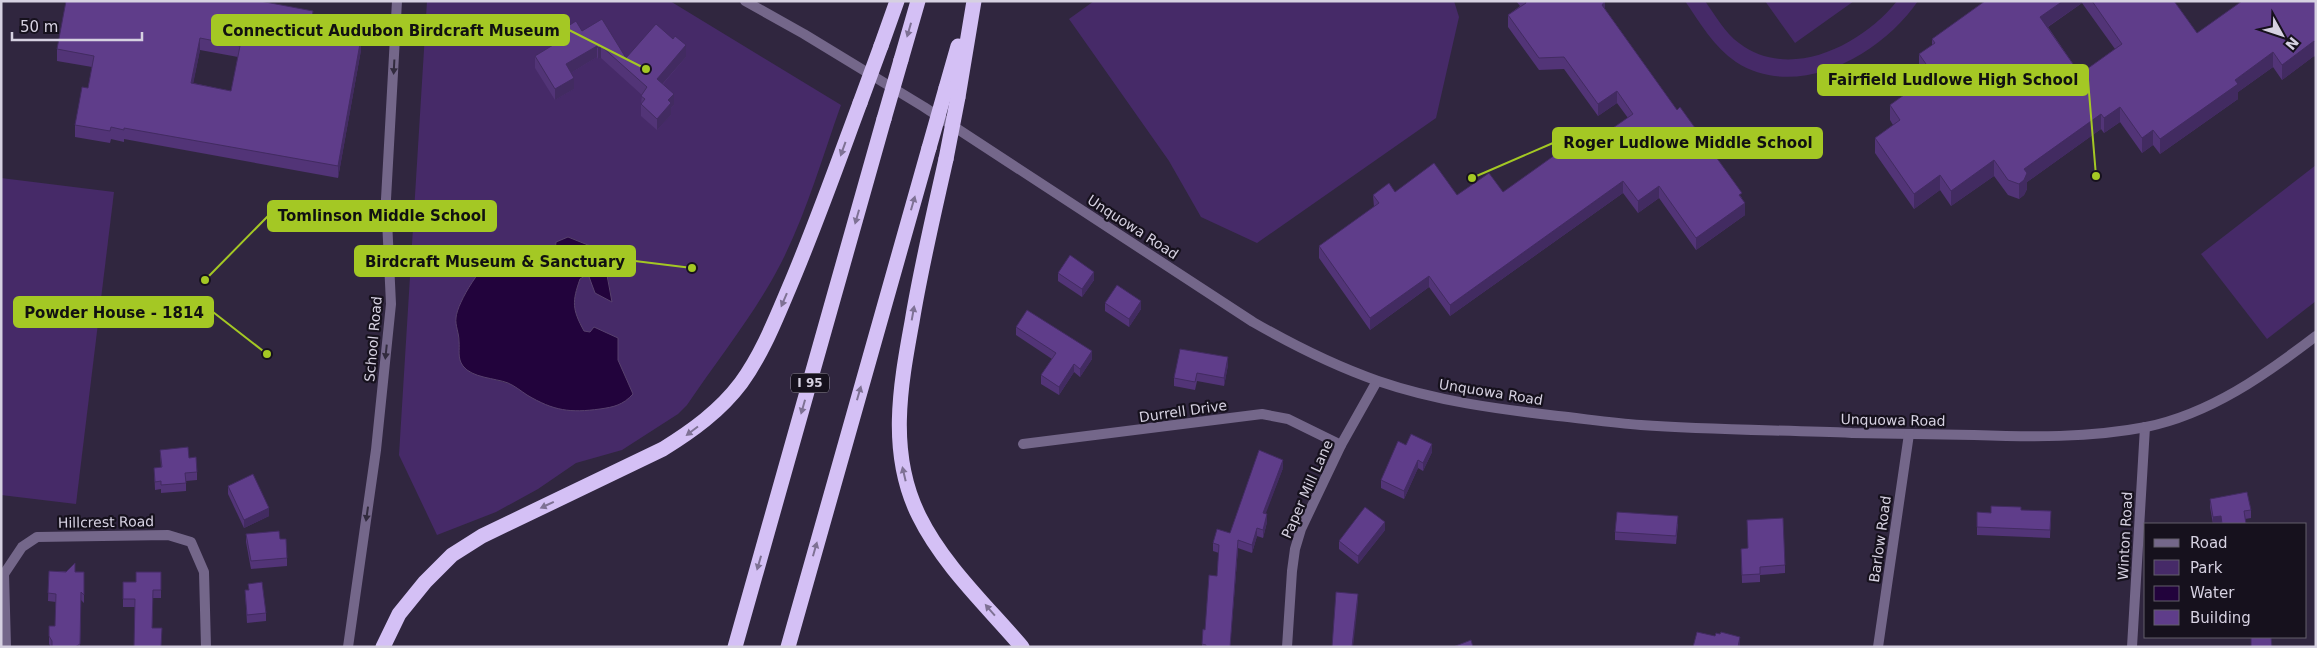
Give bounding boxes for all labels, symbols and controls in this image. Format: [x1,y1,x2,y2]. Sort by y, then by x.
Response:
scale bar [12,10,142,42]
north arrow [2257,10,2307,60]
callout: Connecticut Audubon Birdcraft Museum [212,15,569,45]
text: 50 m [20,18,58,36]
text: Connecticut Audubon Birdcraft Museum [222,22,560,40]
one-way arrow [905,23,913,38]
text: N [2282,34,2302,53]
one-way arrow [389,60,397,76]
callout: Fairfield Ludlowe High School [1818,65,2088,95]
text: Fairfield Ludlowe High School [1828,71,2078,89]
callout: Roger Ludlowe Middle School [1553,128,1822,158]
text: Roger Ludlowe Middle School [1563,134,1813,152]
one-way arrow [839,141,846,156]
street label: Unquowa Road [1085,192,1181,262]
one-way arrow [910,195,918,210]
callout: Tomlinson Middle School [268,201,496,231]
text: Tomlinson Middle School [278,207,486,225]
one-way arrow [852,209,860,224]
callout: Birdcraft Museum & Sanctuary [355,246,635,276]
text: Birdcraft Museum & Sanctuary [365,253,625,271]
one-way arrow [779,293,787,307]
street label: School Road [361,295,385,383]
callout: Powder House - 1814 [14,297,213,327]
text: Powder House - 1814 [24,304,204,322]
one-way arrow [910,305,918,321]
one-way arrow [382,345,390,361]
road number: I 95 [791,373,829,392]
street label: Unquowa Road [1438,376,1544,408]
one-way arrow [856,385,864,400]
street label: Durrell Drive [1138,397,1228,425]
one-way arrow [798,399,806,414]
street label: Unquowa Road [1840,411,1946,429]
one-way arrow [686,425,699,436]
street label: Paper Mill Lane [1278,437,1336,541]
one-way arrow [900,467,908,482]
street label: Winton Road [2115,491,2135,581]
street label: Barlow Road [1866,495,1894,583]
one-way arrow [540,501,555,509]
one-way arrow [362,506,370,522]
street label: Hillcrest Road [58,513,154,531]
legend [2144,523,2307,638]
text: Road [2190,534,2228,552]
one-way arrow [811,542,819,557]
one-way arrow [754,556,762,571]
text: Park [2190,559,2223,577]
text: Water [2190,584,2235,602]
one-way arrow [985,603,996,616]
text: Building [2190,609,2251,627]

